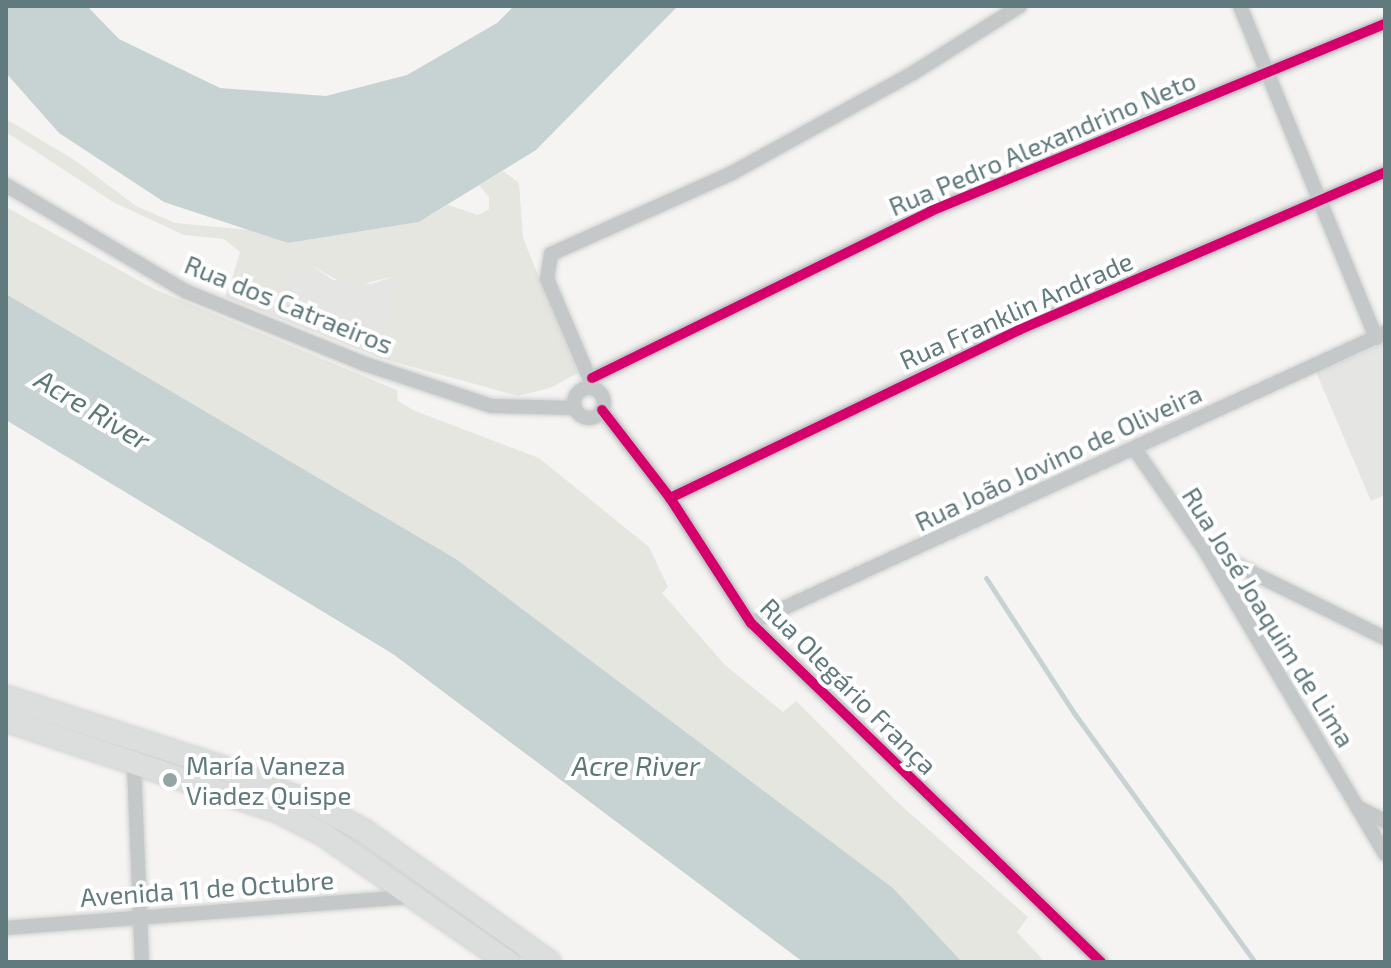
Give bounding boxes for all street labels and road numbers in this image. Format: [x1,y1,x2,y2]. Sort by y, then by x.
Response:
street label: Rua Pedro Alexandrino Neto [884,64,1200,222]
street label: Rua Franklin Andrade [894,244,1138,376]
street label: Rua dos Catraeiros [180,248,398,360]
street label: Rua João Jovino de Oliveira [909,377,1207,537]
street label: Rua José Joaquim de Lima [1176,481,1362,753]
street label: Rua Olegário França [754,591,944,781]
street label: Avenida 11 de Octubre [79,864,335,912]

